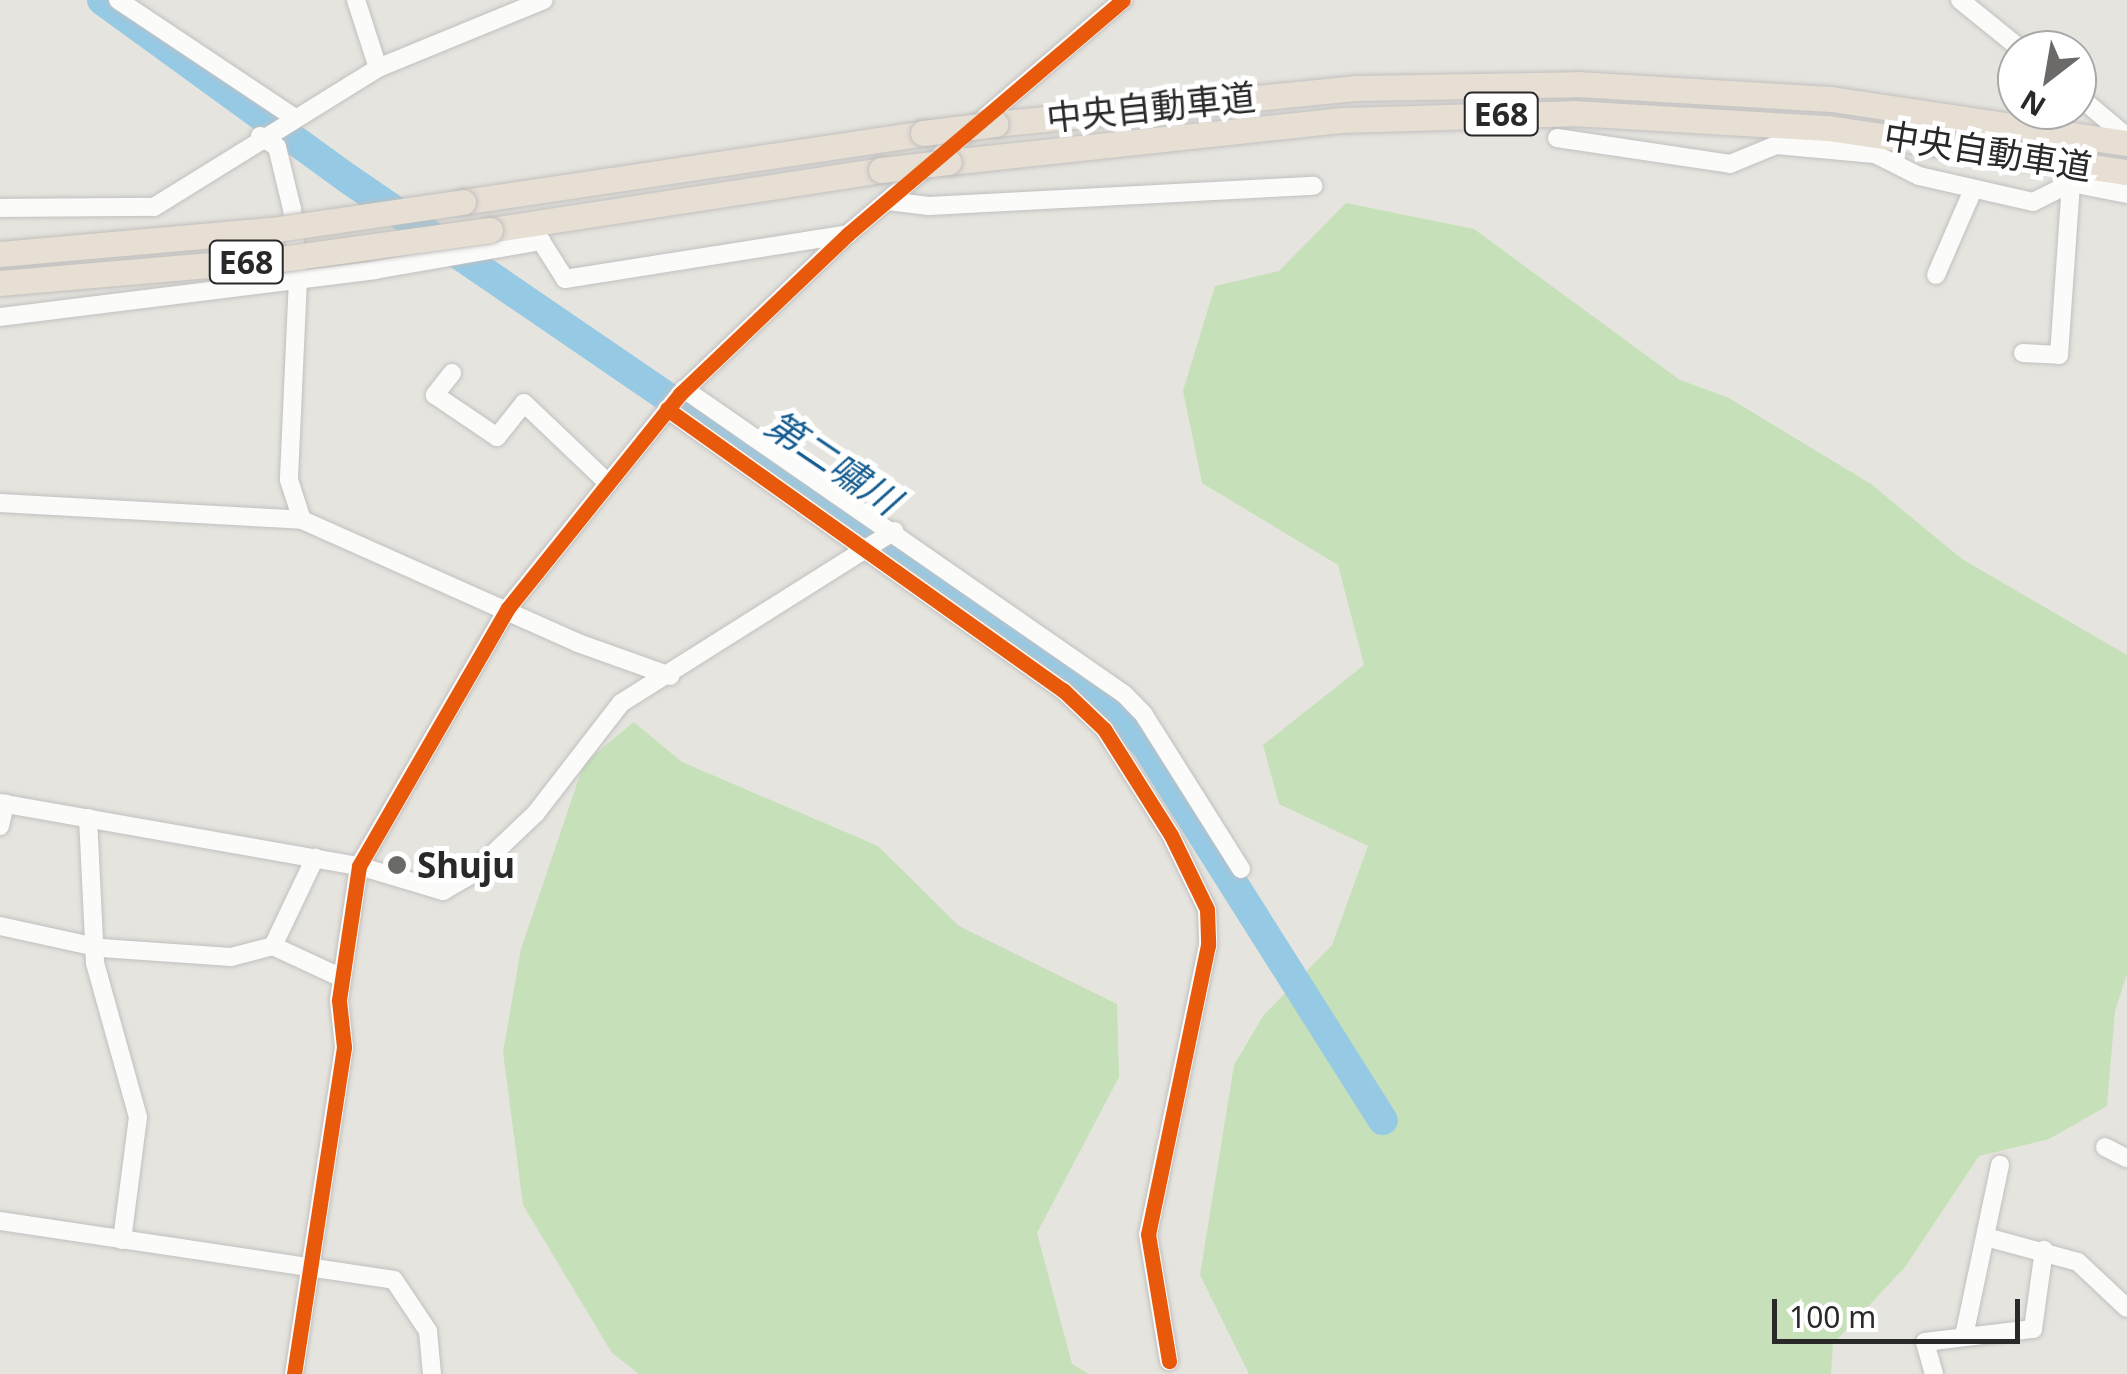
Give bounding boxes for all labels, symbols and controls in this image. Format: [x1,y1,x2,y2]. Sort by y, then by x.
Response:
north arrow [1997,30,2097,130]
street label: 中央自動車道 [1044,75,1258,139]
text: N [2013,82,2052,126]
road number: E68 [1464,87,1538,141]
street label: 中央自動車道 [1881,114,2095,188]
road number: E68 [208,235,284,289]
water label: 第二嘯川 [757,401,909,523]
place label: Shuju [417,844,515,886]
marker: Shuju [386,854,408,876]
scale bar [1777,1279,2024,1341]
text: 100 m [1789,1296,1876,1337]

